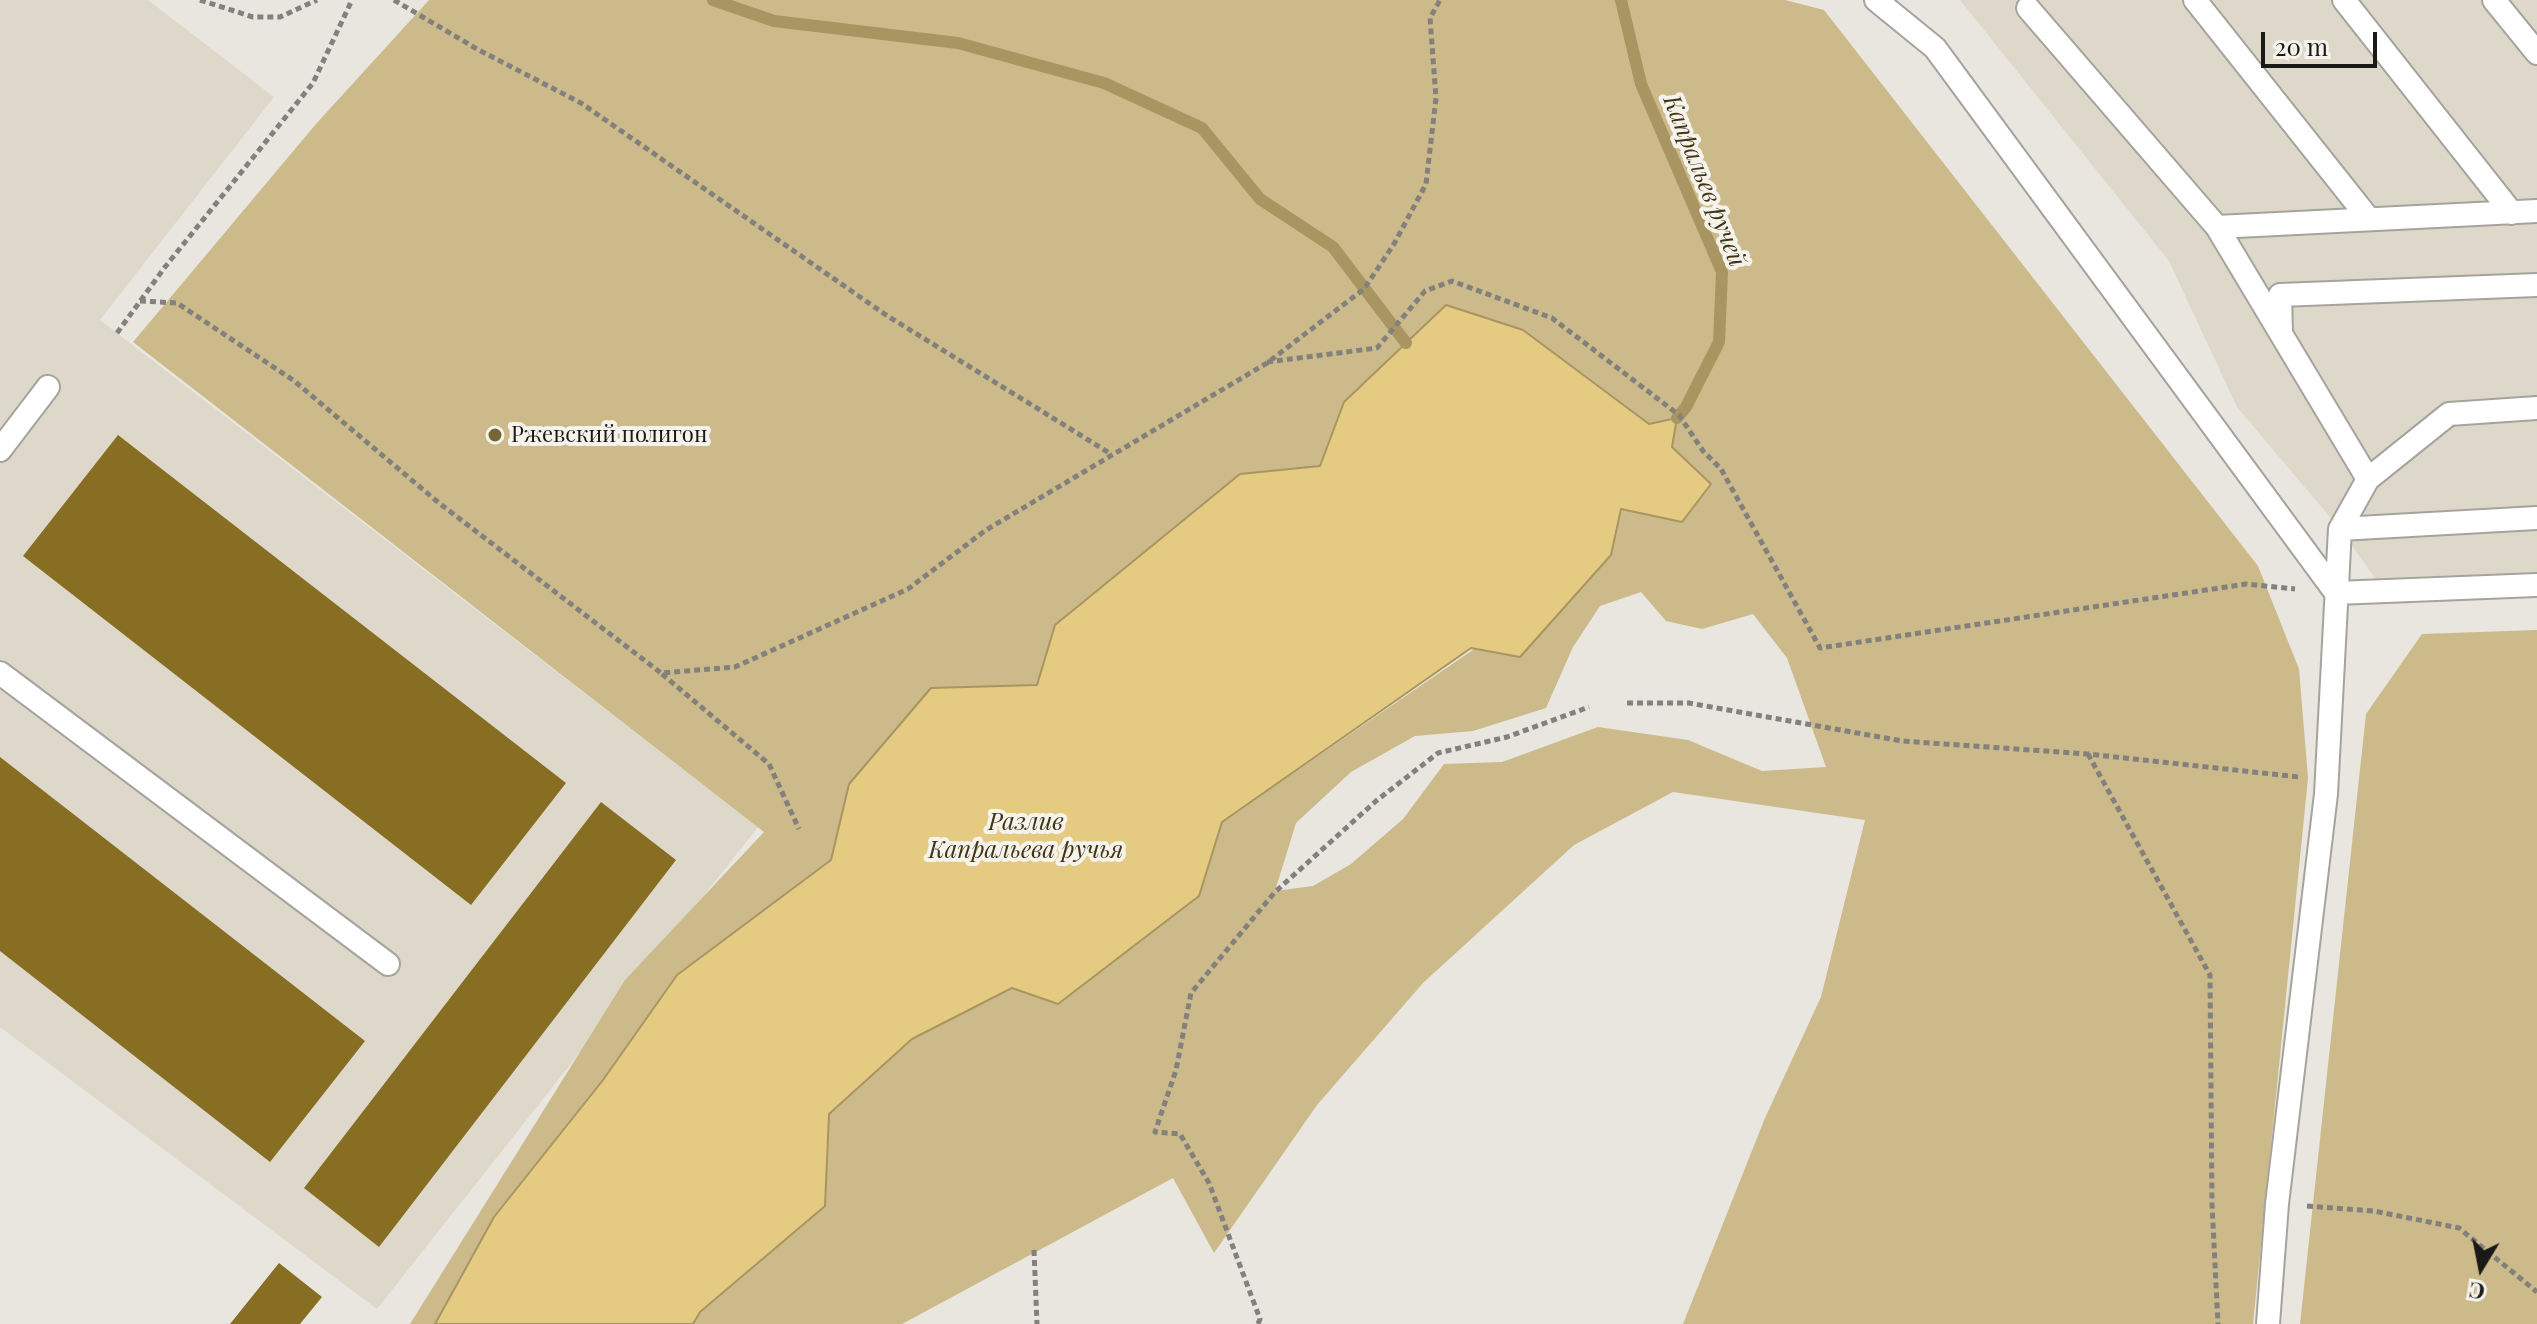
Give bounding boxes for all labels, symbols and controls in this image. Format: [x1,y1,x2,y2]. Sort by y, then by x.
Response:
scale bar [2265,16,2381,66]
text: 20 m [2275,30,2328,62]
water label: Капральев ручей [1656,91,1752,271]
place label: Ржевский полигон [511,422,707,448]
marker: Ржевский полигон [486,426,504,444]
water label: Разлив Капральева ручья [929,809,1123,865]
north arrow [2441,1228,2521,1308]
text: С [2467,1276,2487,1308]

